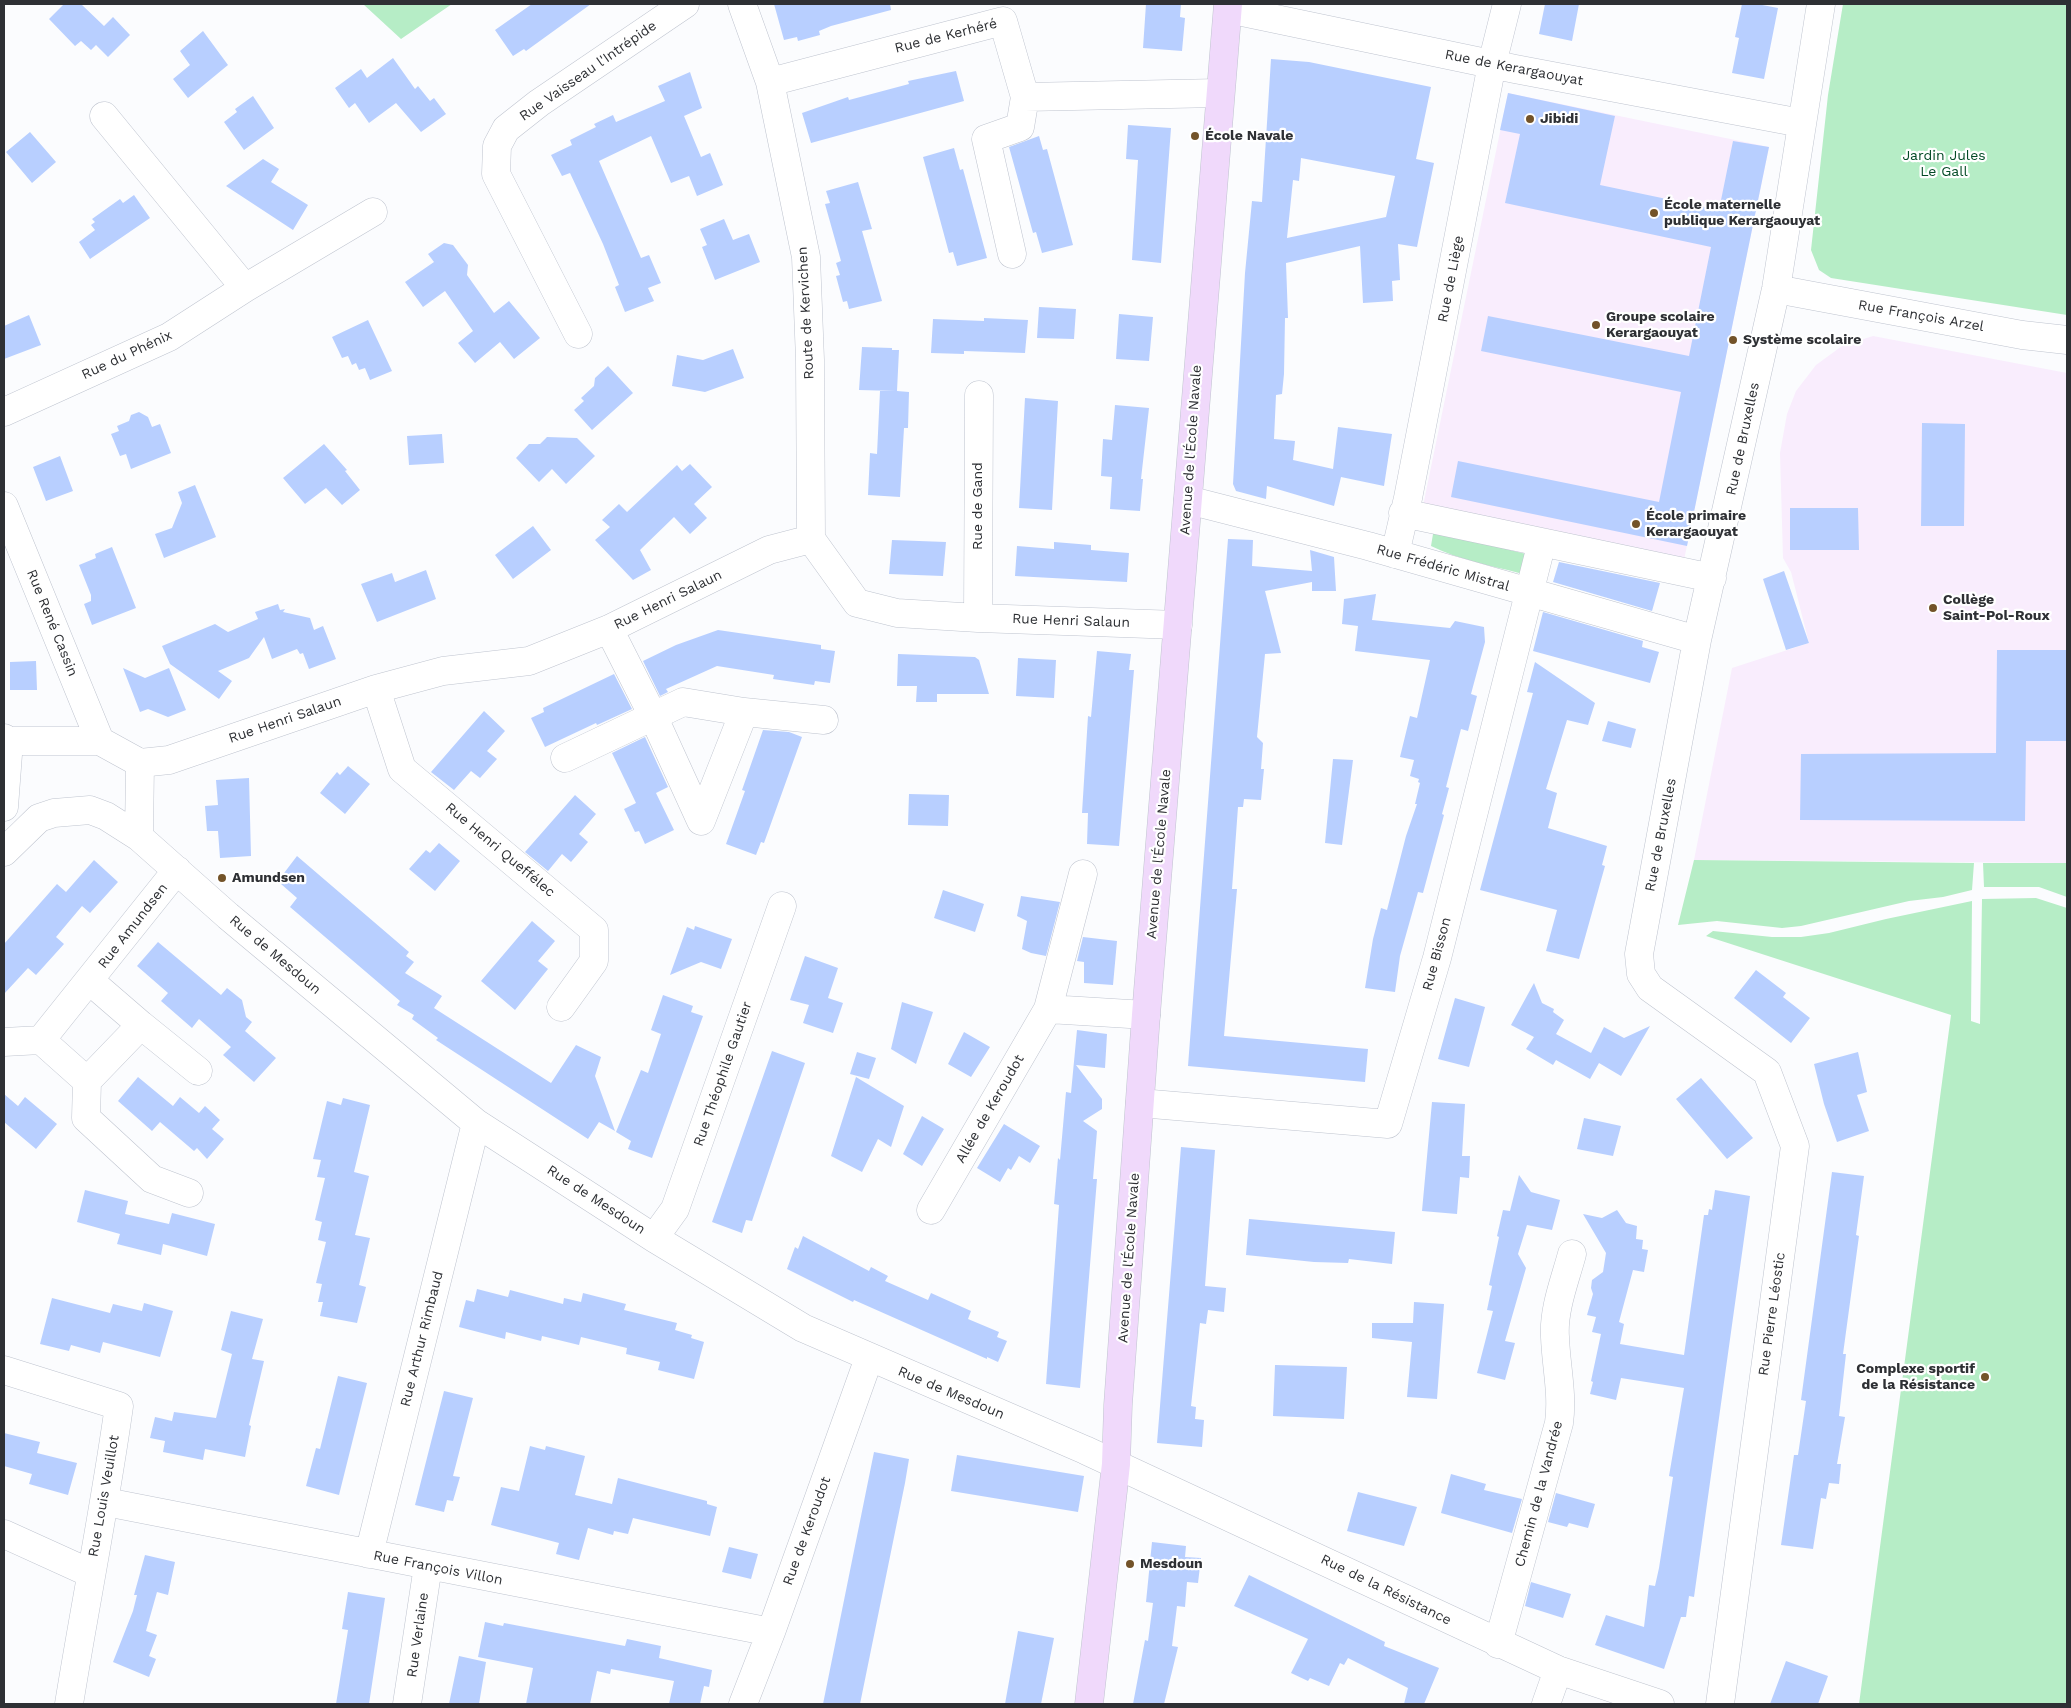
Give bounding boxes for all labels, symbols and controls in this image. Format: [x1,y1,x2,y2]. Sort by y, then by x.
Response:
street label: Rue de Kerhéré [893,15,999,57]
street label: Rue Vaisseau l'Intrépide [516,17,660,125]
street label: Rue de Kerargaouyat [1443,46,1585,90]
place label: Jibidi [1540,111,1578,127]
marker: Jibidi [1524,113,1536,125]
place label: École Navale [1205,128,1293,144]
marker: École Navale [1189,130,1201,142]
park label: Jardin Jules Le Gall [1902,148,1986,180]
place label: École maternelle publique Kerargaouyat [1664,197,1820,230]
marker: École maternelle publique Kerargaouyat [1648,207,1660,219]
street label: Rue de Liège [1434,234,1468,324]
street label: Route de Kervichen [794,246,818,380]
street label: Rue François Arzel [1857,297,1985,335]
place label: Groupe scolaire Kerargaouyat [1606,309,1715,342]
marker: Groupe scolaire Kerargaouyat [1590,319,1602,331]
street label: Rue du Phénix [79,327,175,383]
place label: Système scolaire [1743,332,1861,348]
marker: Système scolaire [1727,334,1739,346]
street label: Avenue de l'École Navale [1177,364,1205,536]
street label: Rue de Bruxelles [1723,381,1763,497]
street label: Rue de Gand [970,462,986,550]
place label: École primaire Kerargaouyat [1646,508,1746,540]
marker: École primaire Kerargaouyat [1630,518,1642,530]
street label: Rue Frédéric Mistral [1374,541,1512,595]
street label: Rue René Cassin [23,567,81,679]
street label: Rue Henri Salaun [611,567,725,633]
place label: Collège Saint-Pol-Roux [1943,592,2050,624]
marker: Collège Saint-Pol-Roux [1927,602,1939,614]
street label: Rue Henri Salaun [1012,611,1130,631]
street label: Rue Henri Salaun [226,693,344,747]
street label: Avenue de l'École Navale [1143,768,1175,940]
street label: Rue de Bruxelles [1642,777,1680,893]
street label: Rue Henri Queffélec [442,799,558,901]
place label: Amundsen [232,870,305,886]
marker: Amundsen [216,872,228,884]
street label: Rue Amundsen [95,880,171,972]
street label: Rue de Mesdoun [226,912,324,998]
street label: Rue Bisson [1419,915,1455,993]
street label: Rue Théophile Gautier [690,999,756,1149]
street label: Allée de Keroudot [952,1052,1028,1166]
street label: Rue de Mesdoun [544,1162,648,1238]
street label: Avenue de l'École Navale [1115,1172,1143,1344]
street label: Rue Pierre Léostic [1755,1251,1789,1377]
street label: Rue Arthur Rimbaud [397,1269,447,1409]
place label: Complexe sportif de la Résistance [1856,1361,1975,1394]
street label: Rue de Mesdoun [895,1363,1007,1423]
marker: Complexe sportif de la Résistance [1979,1371,1991,1383]
street label: Chemin de la Vandrée [1511,1419,1567,1569]
street label: Rue Louis Veuillot [85,1434,123,1558]
street label: Rue de Keroudot [780,1474,834,1588]
street label: Rue François Villon [372,1547,504,1589]
street label: Rue de la Résistance [1318,1551,1454,1629]
place label: Mesdoun [1140,1556,1203,1572]
marker: Mesdoun [1124,1558,1136,1570]
street label: Rue Verlaine [404,1591,432,1679]

